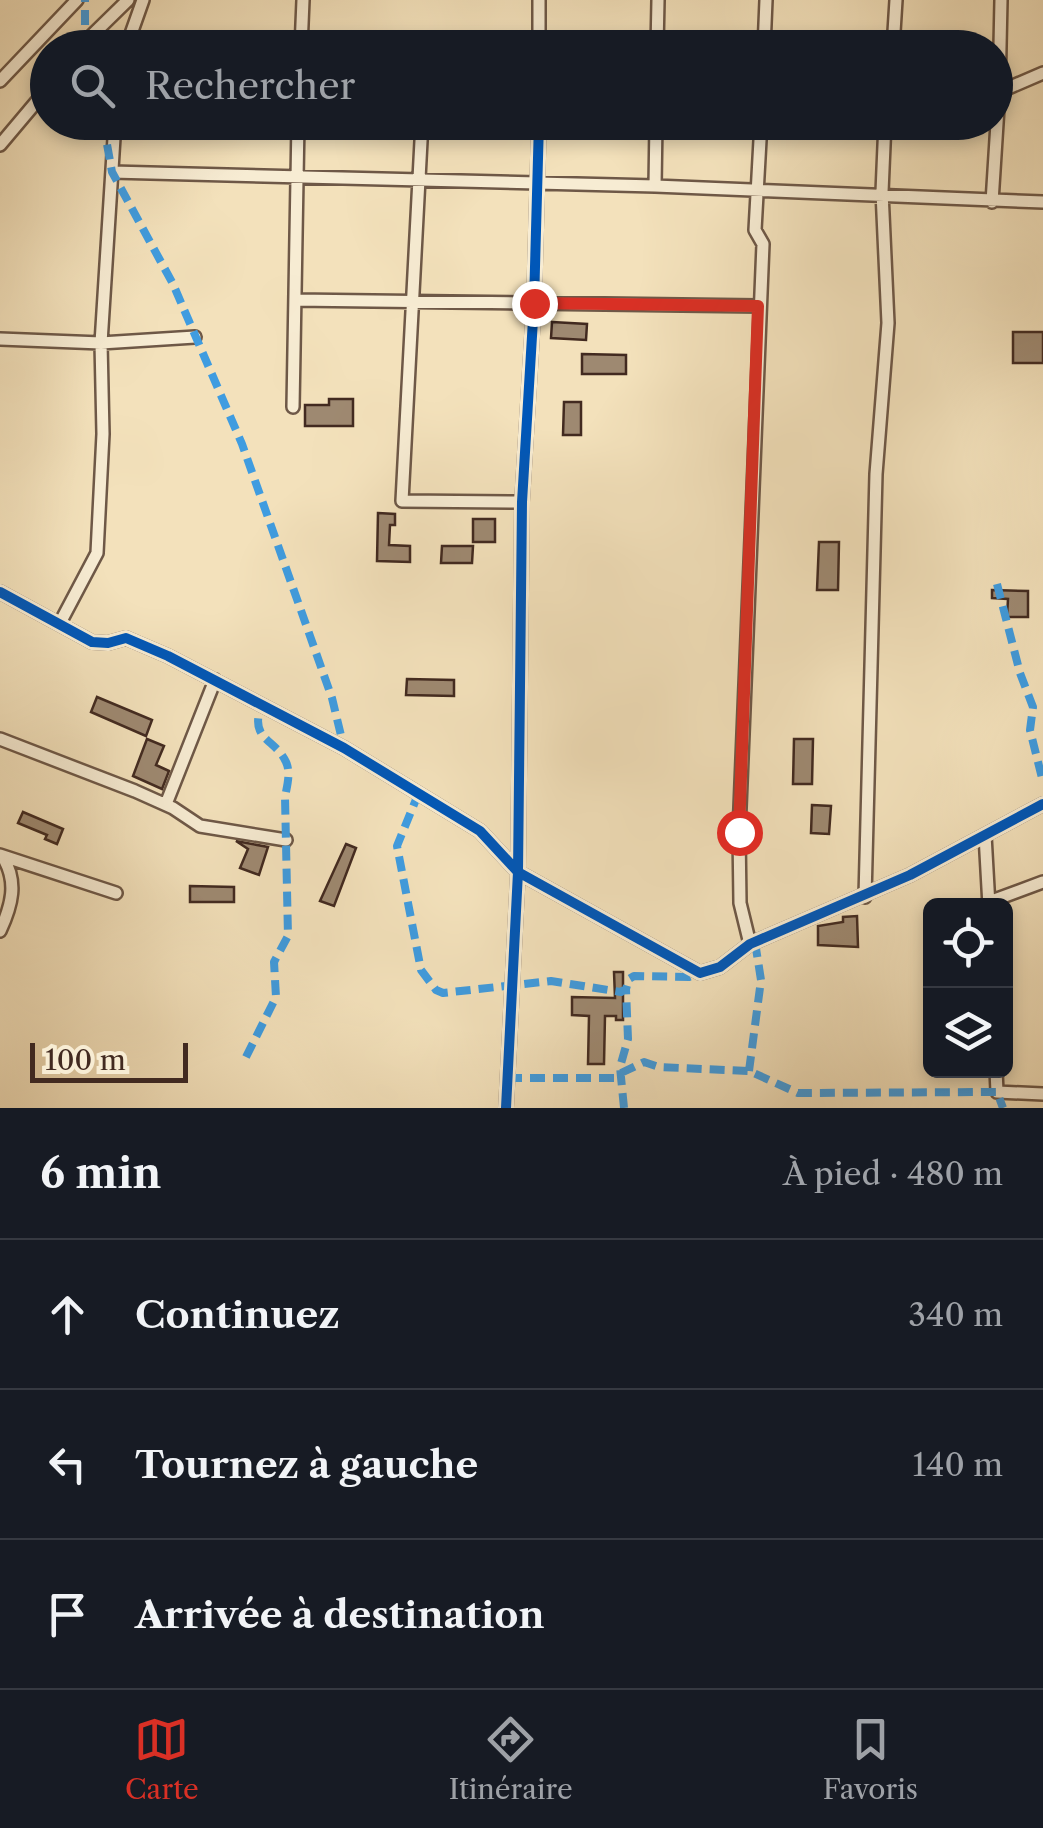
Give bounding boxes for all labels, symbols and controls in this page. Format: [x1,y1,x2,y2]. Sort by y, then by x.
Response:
search box [30,30,1013,140]
icon: search [65,58,120,113]
text: Rechercher [145,62,355,109]
route end [512,281,558,327]
route start [717,810,763,856]
map controls [923,898,1013,1078]
button: locate [923,898,1013,988]
button: layers [923,988,1013,1078]
scale bar [30,1038,188,1082]
text: 100 m [45,1043,126,1077]
text: 6 min [40,1147,161,1199]
text: À pied · 480 m [783,1154,1003,1193]
icon: ahead [40,1287,95,1342]
text: Continuez [135,1291,340,1338]
text: 340 m [908,1295,1003,1334]
icon: left [40,1437,95,1492]
text: Tournez à gauche [135,1441,478,1488]
text: 140 m [912,1445,1003,1484]
icon: arrive [40,1587,95,1642]
text: Arrivée à destination [135,1591,545,1638]
tab: Carte [125,1712,199,1806]
tab: Itinéraire [449,1712,573,1806]
tab: Favoris [823,1712,918,1806]

